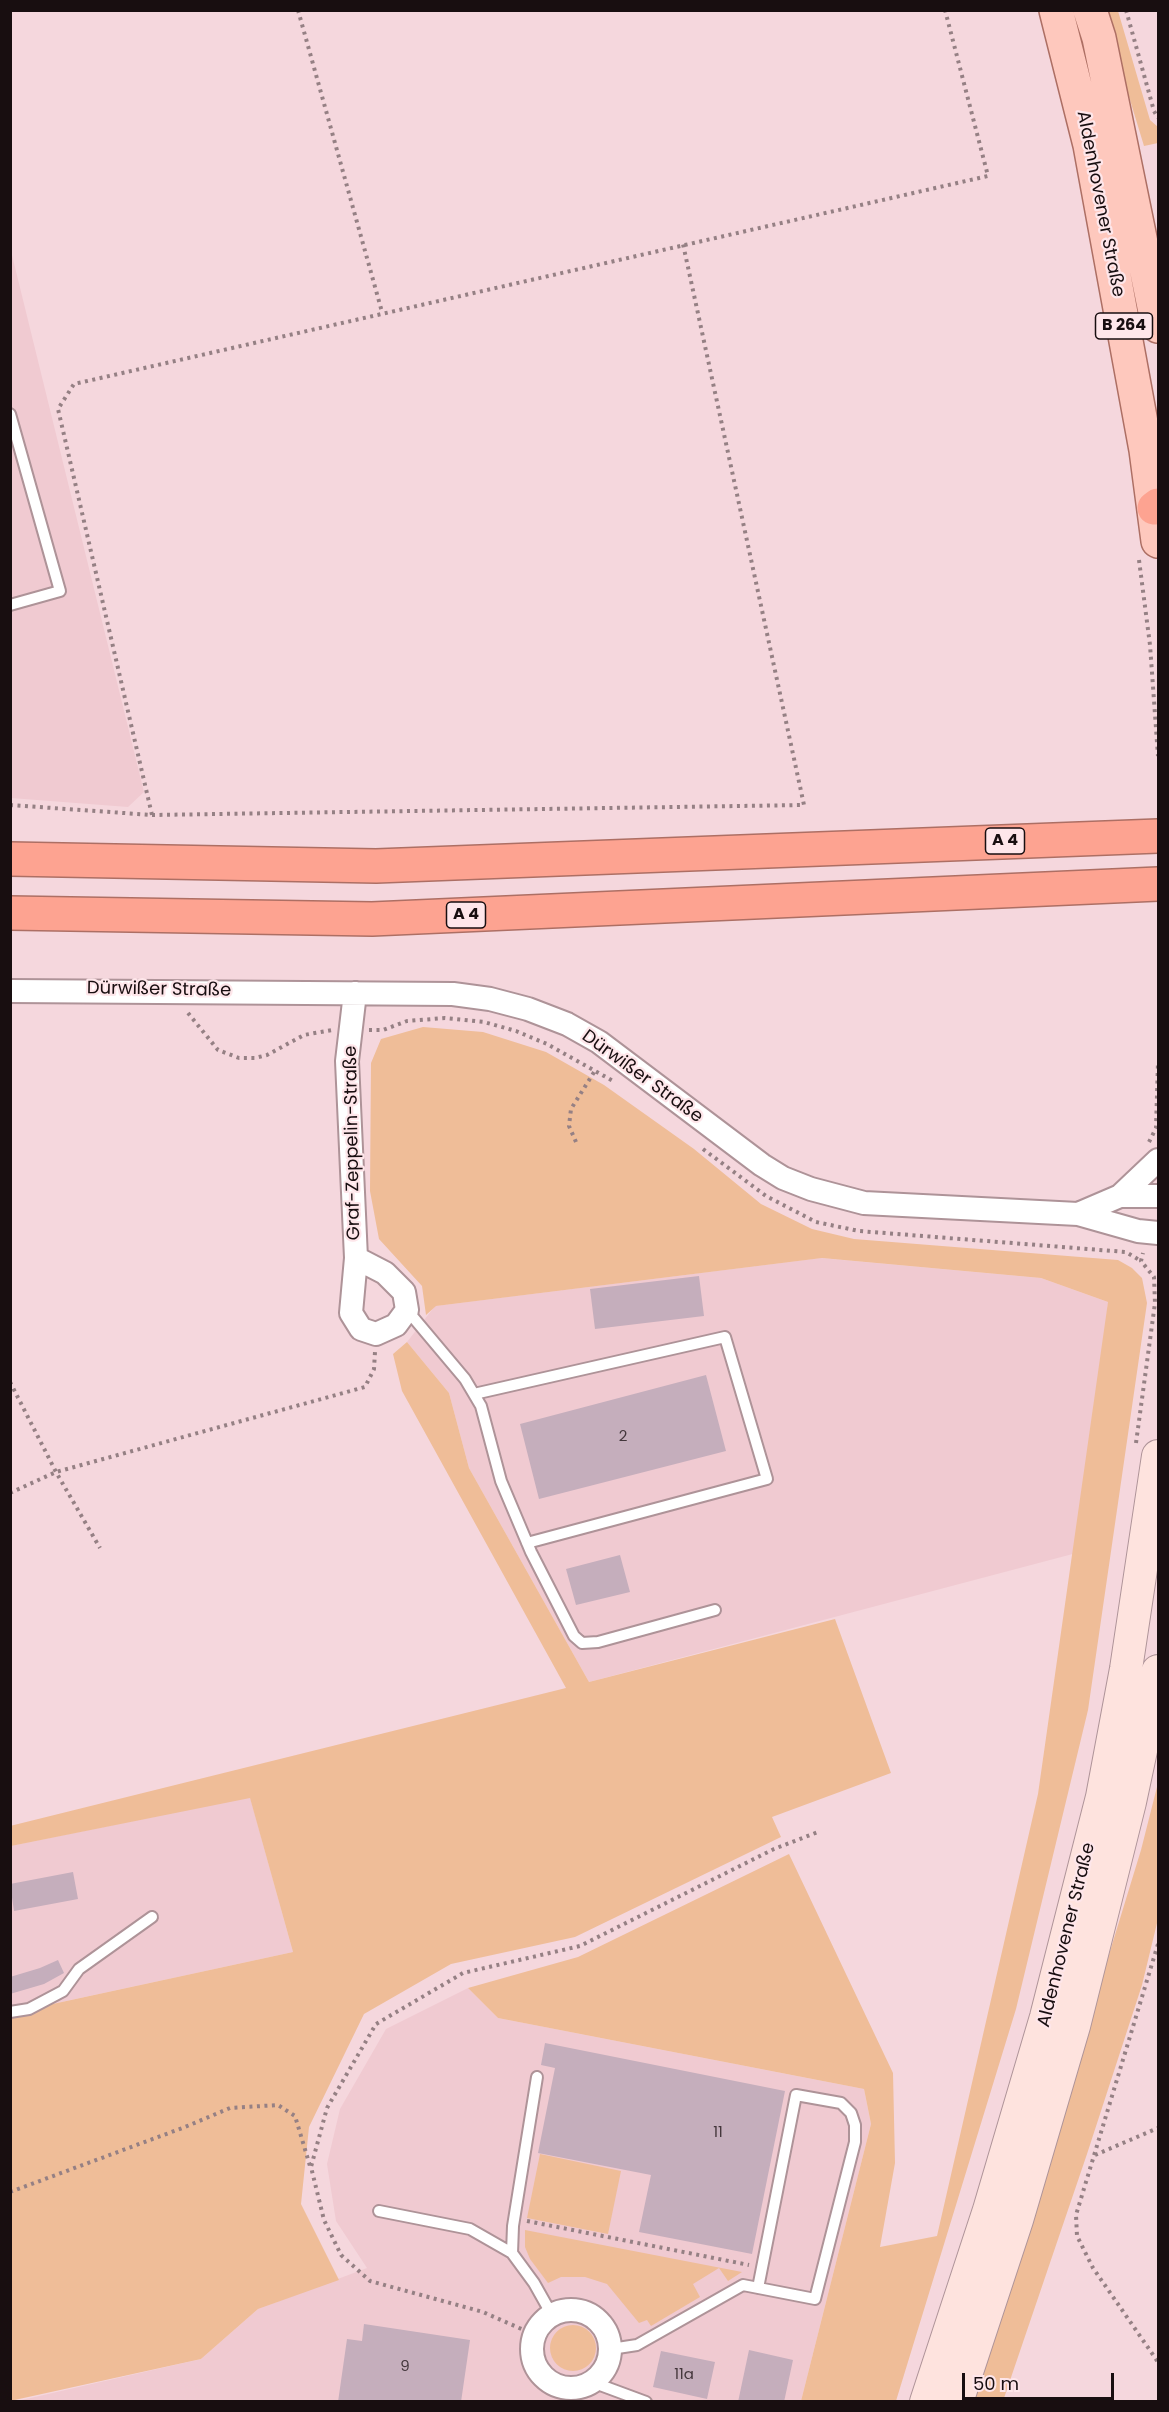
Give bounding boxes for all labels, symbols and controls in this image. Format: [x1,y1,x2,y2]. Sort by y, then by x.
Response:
street label: Aldenhovener Straße [1071,109,1129,299]
road number: B 264 [1096,313,1152,339]
road number: A 4 [986,828,1024,854]
road number: A 4 [446,902,486,928]
street label: Dürwißer Straße [87,978,231,1002]
street label: Dürwißer Straße [577,1026,707,1128]
street label: Graf-Zeppelin-Straße [341,1045,365,1241]
house number: 2 [619,1428,627,1446]
street label: Aldenhovener Straße [1034,1841,1100,2029]
house number: 11 [713,2124,723,2142]
house number: 9 [400,2358,410,2376]
scale bar [965,2361,1116,2399]
house number: 11a [674,2366,694,2384]
text: 50 m [973,2371,1019,2396]

